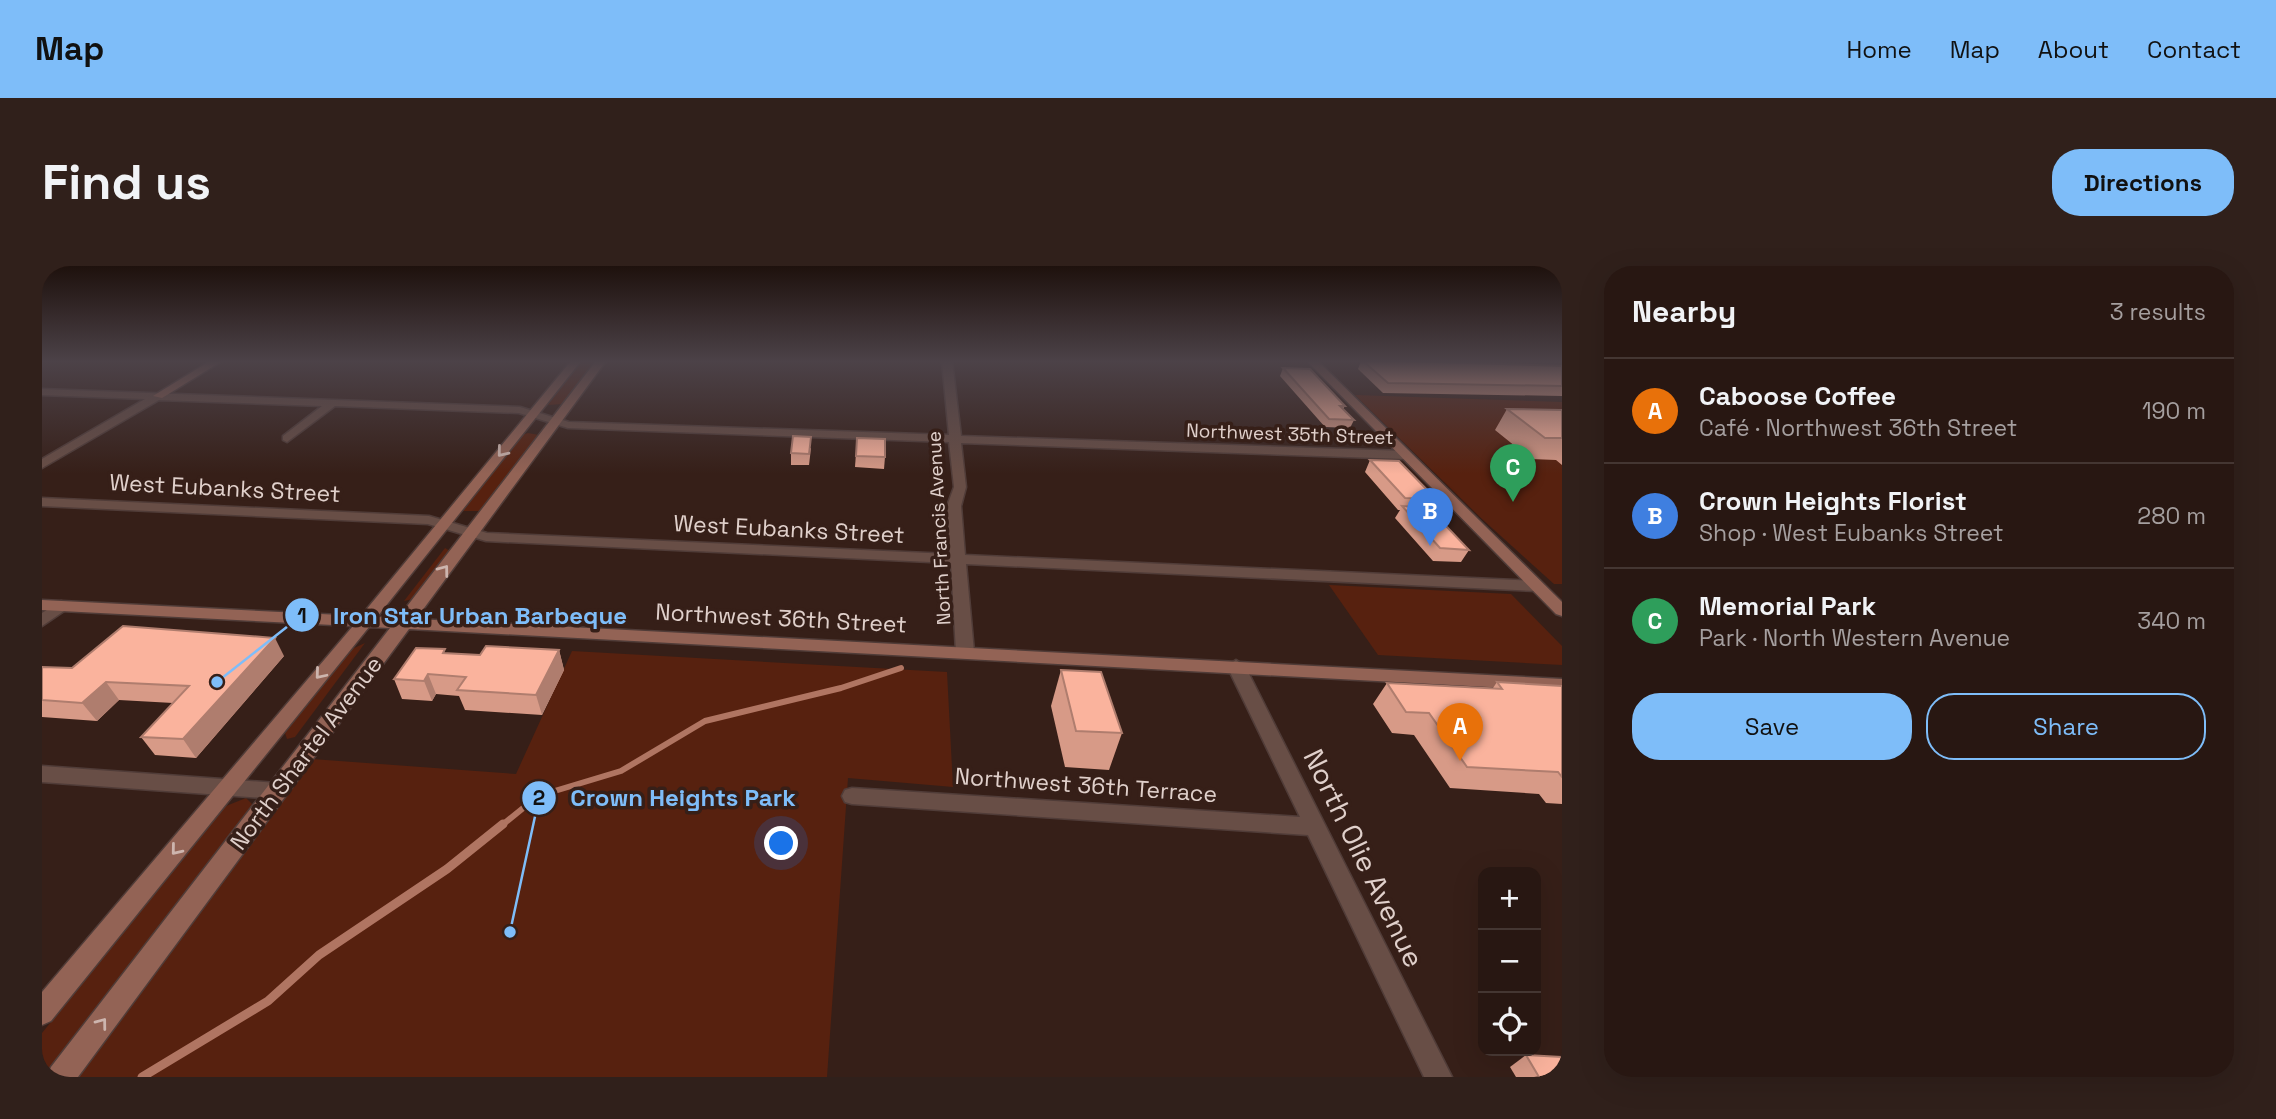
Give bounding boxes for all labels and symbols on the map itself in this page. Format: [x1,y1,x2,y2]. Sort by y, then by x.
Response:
street label: Northwest 35th Street [1186,418,1394,450]
street label: North Francis Avenue [921,430,957,626]
one-way arrow [498,444,511,456]
pin: C [1490,444,1536,502]
street label: West Eubanks Street [109,467,341,509]
pin: B [1407,488,1453,546]
street label: West Eubanks Street [673,508,905,550]
one-way arrow [436,565,448,578]
callout: Iron Star Urban Barbeque [284,593,641,638]
street label: Northwest 36th Street [655,596,907,640]
text: Iron Star Urban Barbeque [333,600,627,631]
text: 1 [297,602,307,629]
street label: North Shartel Avenue [223,650,389,856]
one-way arrow [316,667,329,679]
pin: A [1437,703,1483,761]
street label: North Olie Avenue [1296,743,1432,973]
street label: Northwest 36th Terrace [954,761,1218,809]
callout: Crown Heights Park [521,775,810,820]
text: Crown Heights Park [570,782,796,813]
text: 2 [533,784,545,811]
your location [764,826,798,860]
one-way arrow [172,841,184,854]
one-way arrow [94,1018,106,1030]

